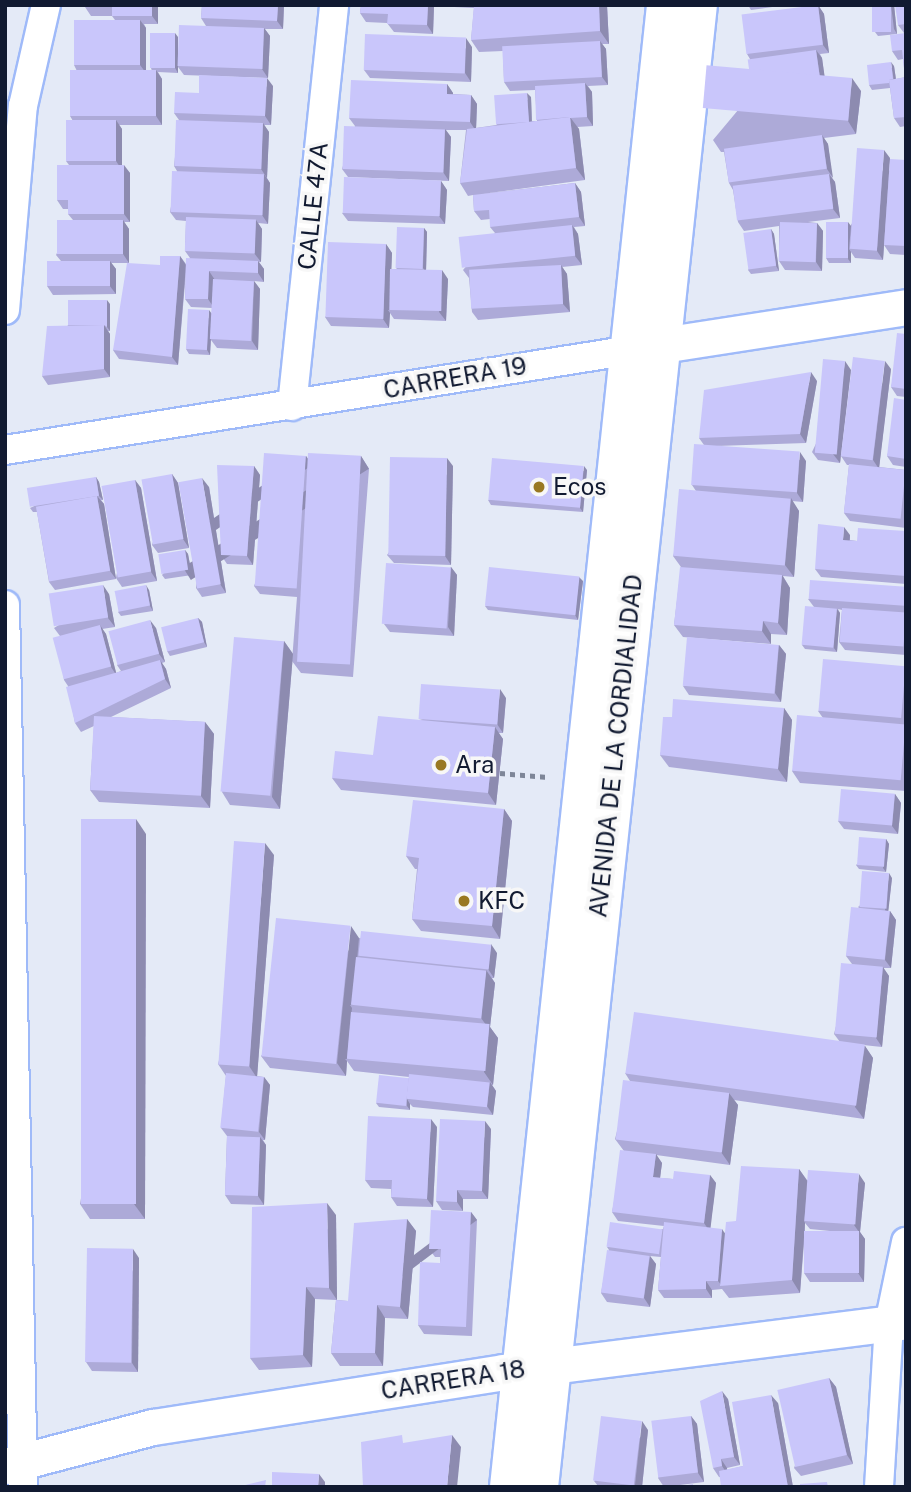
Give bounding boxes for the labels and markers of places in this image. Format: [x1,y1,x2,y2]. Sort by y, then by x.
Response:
place label: Ecos [553,473,606,501]
marker: Ecos [531,479,547,495]
place label: Ara [455,751,494,779]
marker: Ara [433,757,449,773]
place label: KFC [478,887,525,915]
marker: KFC [456,893,472,909]

